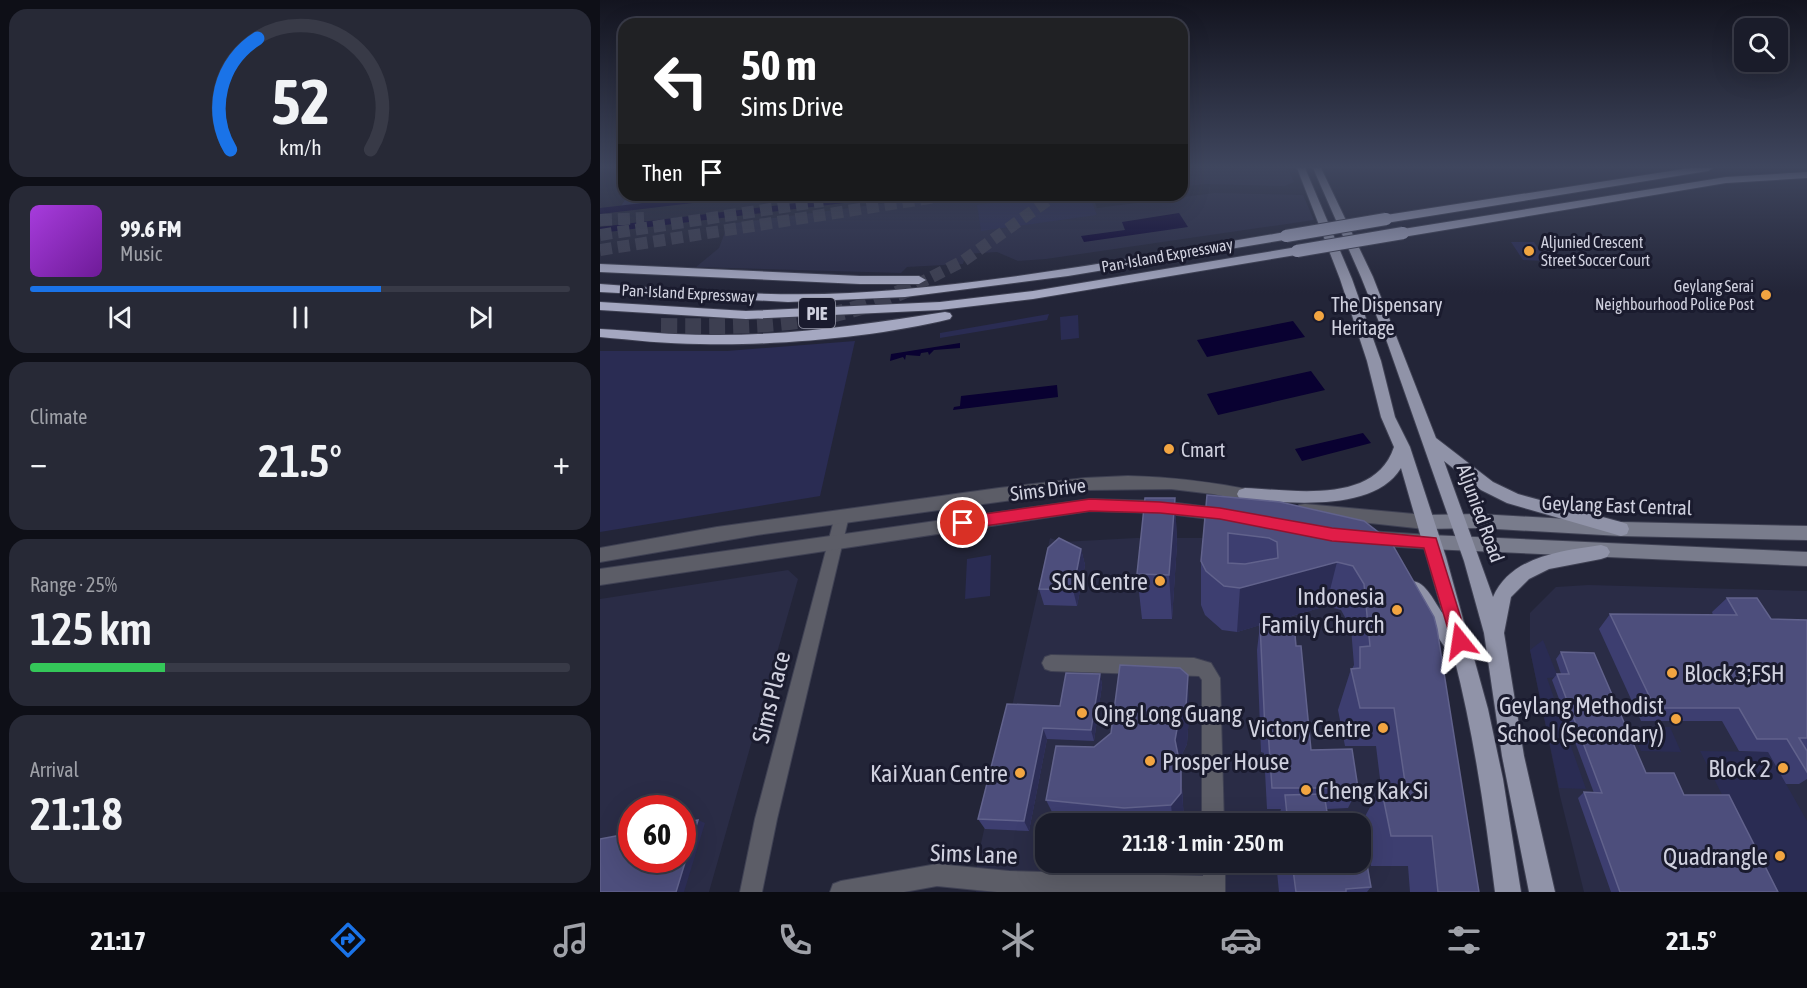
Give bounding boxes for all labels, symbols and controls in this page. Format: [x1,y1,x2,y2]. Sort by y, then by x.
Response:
map controls [1734,18,1788,72]
button: search [1734,18,1788,72]
text: 50 m [741,41,816,89]
icon: left [642,42,720,120]
text: 52 [271,66,329,137]
text: Sims Drive [741,91,844,122]
text: km/h [279,135,321,160]
icon: arrive [695,156,728,189]
text: Then [642,160,683,186]
text: 99.6 FM [120,216,182,242]
place label: Aljunied Crescent Street Soccer Court [1541,233,1651,269]
street label: Pan-Island Expressway [1100,234,1235,276]
text: Music [120,242,162,265]
marker: Aljunied Crescent Street Soccer Court [1522,244,1536,258]
place label: Geylang Serai Neighbourhood Police Post [1595,277,1754,314]
street label: Pan-Island Expressway [621,281,755,306]
marker: Geylang Serai Neighbourhood Police Post [1759,288,1773,302]
place label: The Dispensary Heritage [1331,293,1443,339]
road number: PIE [799,298,835,328]
icon: previous [104,301,137,334]
icon: pause [284,301,317,334]
icon: next [464,301,497,334]
marker: The Dispensary Heritage [1312,309,1326,323]
text: Climate [30,405,87,428]
text: 21.5° [258,435,342,487]
place label: Cmart [1181,438,1225,461]
marker: Cmart [1162,442,1176,456]
text: − [30,443,47,481]
text: + [553,443,570,481]
street label: Aljunied Road [1453,461,1509,565]
street label: Sims Drive [1009,473,1087,505]
street label: Geylang East Central [1541,491,1693,519]
pin [937,497,988,548]
icon: arrive [946,506,979,539]
place label: SCN Centre [1051,568,1148,595]
text: Range · 25% [30,573,117,596]
marker: SCN Centre [1153,574,1167,588]
place label: Indonesia Family Church [1261,583,1385,638]
text: 125 km [30,603,152,655]
marker: Indonesia Family Church [1390,603,1404,617]
position arrow [1428,609,1492,673]
street label: Sims Place [747,648,795,746]
place label: Block 3;FSH [1684,660,1785,687]
marker: Block 3;FSH [1665,666,1679,680]
place label: Geylang Methodist School (Secondary) [1498,692,1664,747]
place label: Qing Long Guang [1094,700,1243,727]
marker: Qing Long Guang [1075,706,1089,720]
marker: Geylang Methodist School (Secondary) [1669,712,1683,726]
place label: Victory Centre [1248,715,1371,742]
marker: Victory Centre [1376,721,1390,735]
place label: Prosper House [1162,748,1289,775]
marker: Prosper House [1143,754,1157,768]
place label: Block 2 [1708,755,1771,782]
text: Arrival [30,758,79,781]
place label: Kai Xuan Centre [870,760,1008,787]
marker: Block 2 [1776,761,1790,775]
marker: Kai Xuan Centre [1013,766,1027,780]
place label: Cheng Kak Si [1318,777,1428,804]
marker: Cheng Kak Si [1299,783,1313,797]
text: 21:18 [30,788,123,840]
speed limit sign: 60 [618,795,696,873]
text: 21:18 · 1 min · 250 m [1122,830,1284,856]
street label: Sims Lane [930,839,1018,869]
place label: Quadrangle [1663,843,1768,870]
marker: Quadrangle [1773,849,1787,863]
icon: directions [327,919,369,961]
icon: music [550,919,592,961]
icon: phone [774,919,816,961]
icon: climate [997,919,1039,961]
icon: car [1220,919,1262,961]
icon: filters [1443,919,1485,961]
text: 21:17 [91,925,146,956]
text: 21.5° [1666,925,1716,956]

